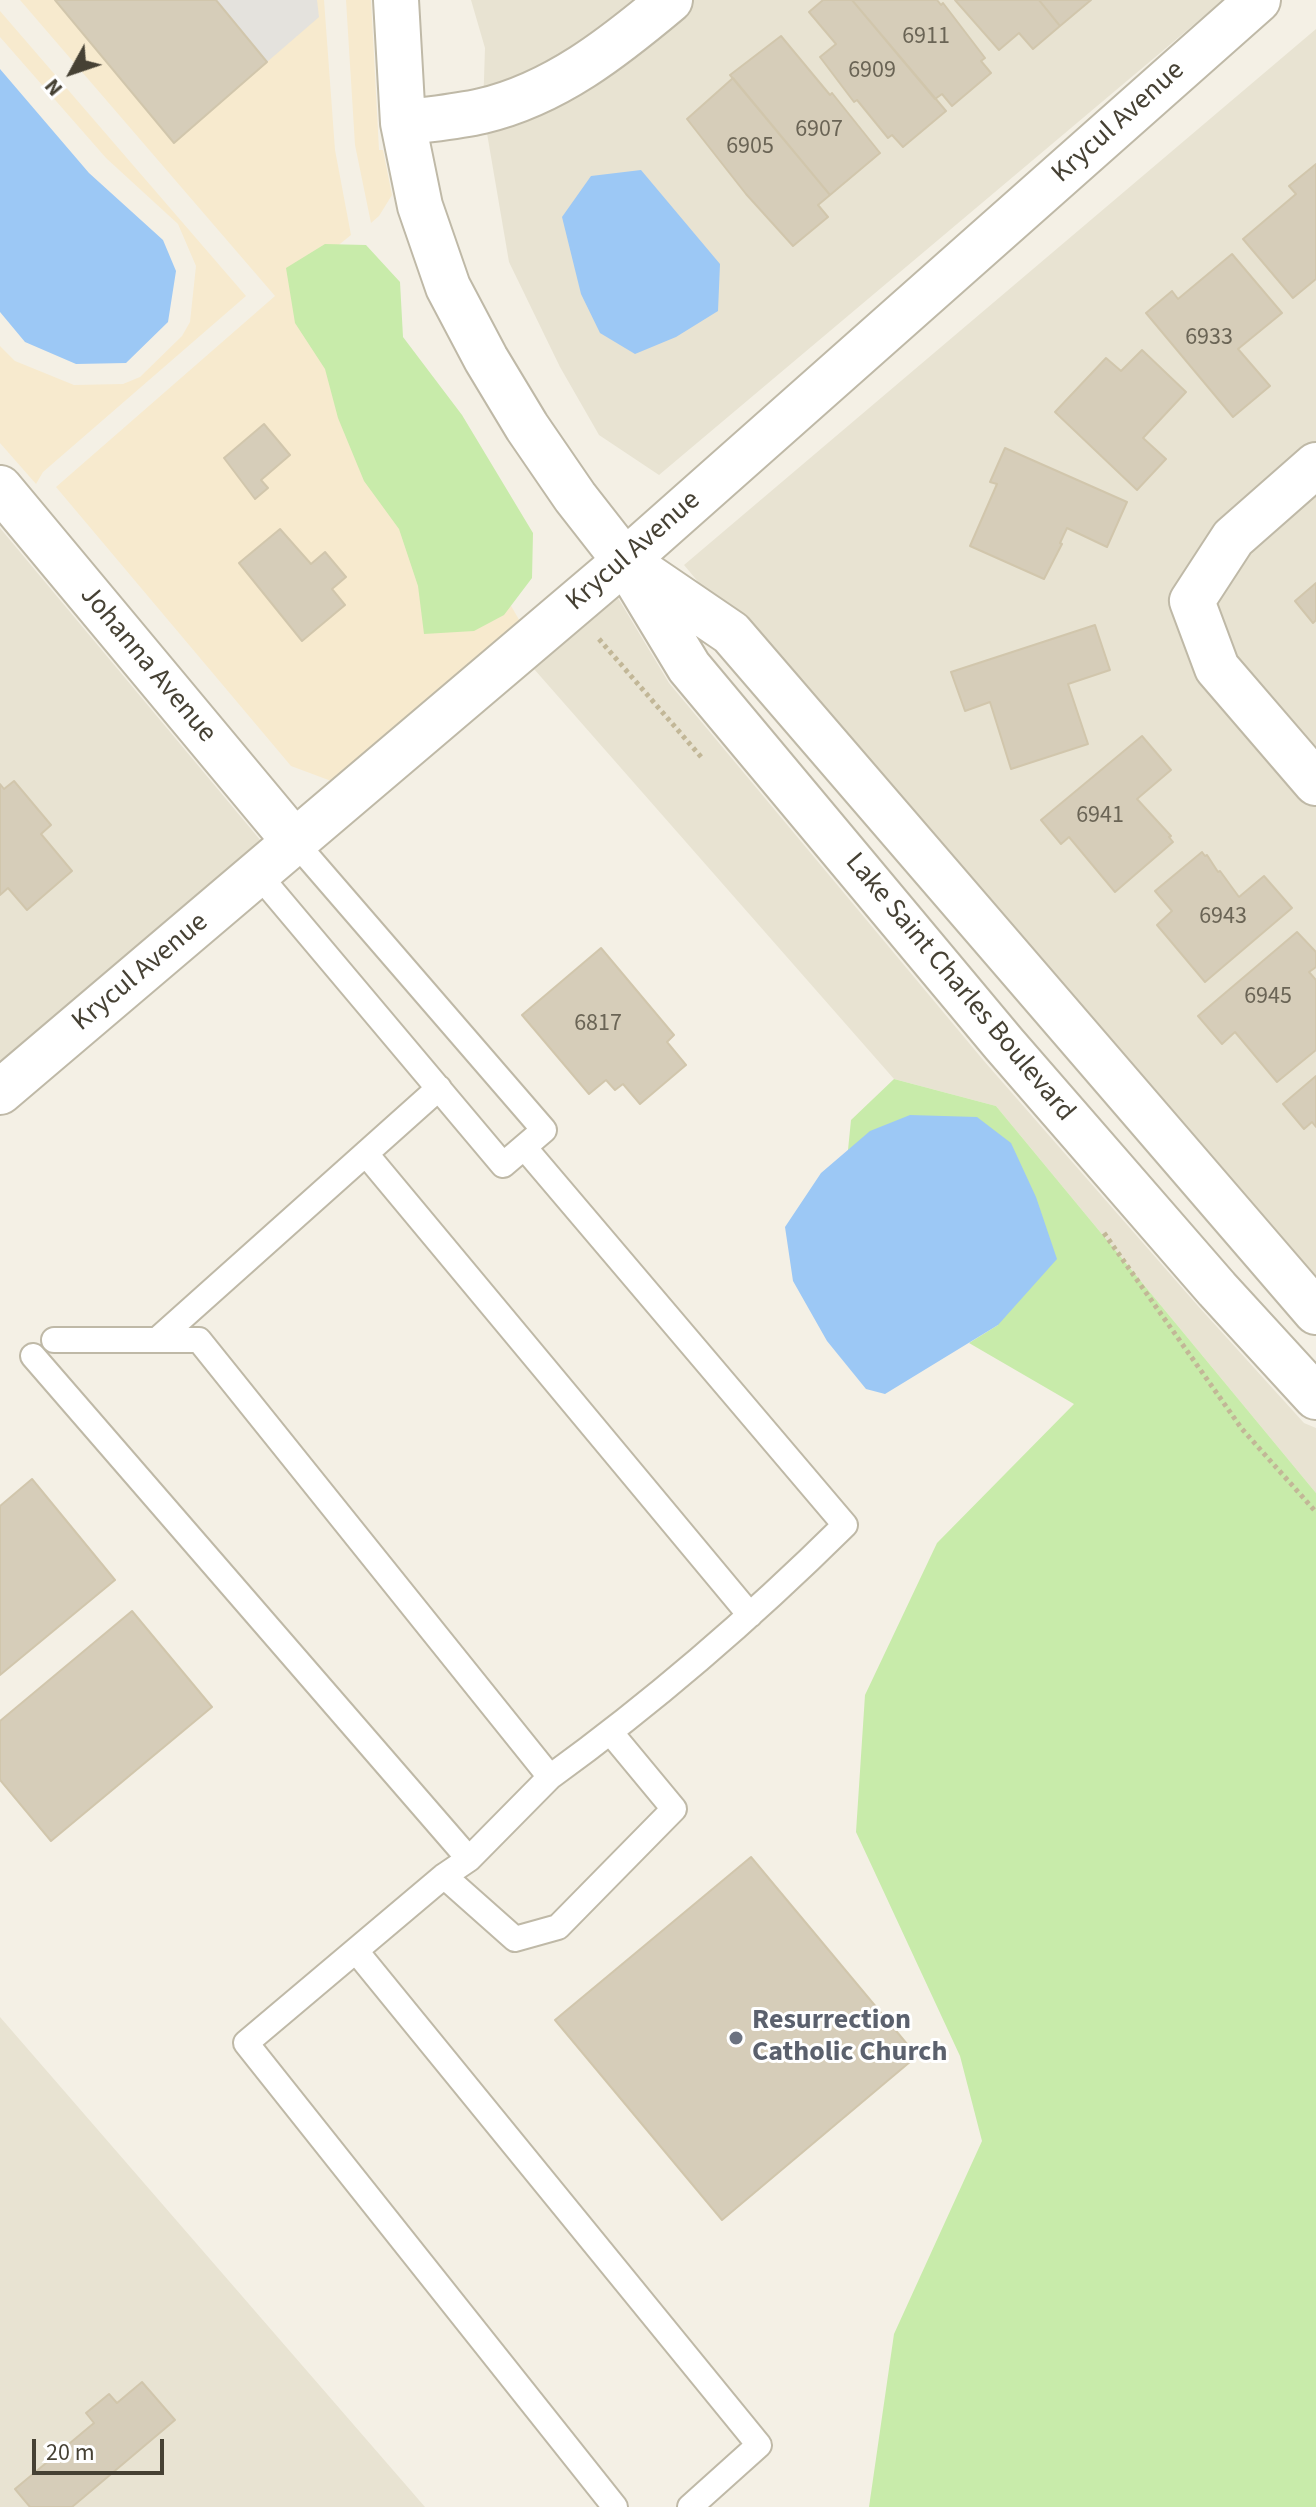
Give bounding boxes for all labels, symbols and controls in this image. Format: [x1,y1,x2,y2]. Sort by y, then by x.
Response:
house number: 6911 [902,24,950,52]
north arrow [32,32,112,112]
street label: Krycul Avenue [1046,55,1192,191]
house number: 6909 [848,58,896,86]
text: N [37,72,71,103]
house number: 6907 [795,117,843,145]
house number: 6905 [726,134,774,162]
house number: 6933 [1185,325,1233,353]
street label: Krycul Avenue [560,485,708,619]
street label: Johanna Avenue [72,580,222,750]
house number: 6941 [1076,803,1124,831]
street label: Lake Saint Charles Boulevard [837,847,1081,1129]
house number: 6943 [1199,904,1247,932]
street label: Krycul Avenue [66,907,216,1039]
house number: 6945 [1244,984,1292,1012]
house number: 6817 [574,1011,622,1039]
place label: Resurrection Catholic Church [752,2005,947,2071]
marker: Resurrection Catholic Church [727,2029,745,2047]
scale bar [36,2423,168,2473]
text: 20 m [46,2435,95,2470]

